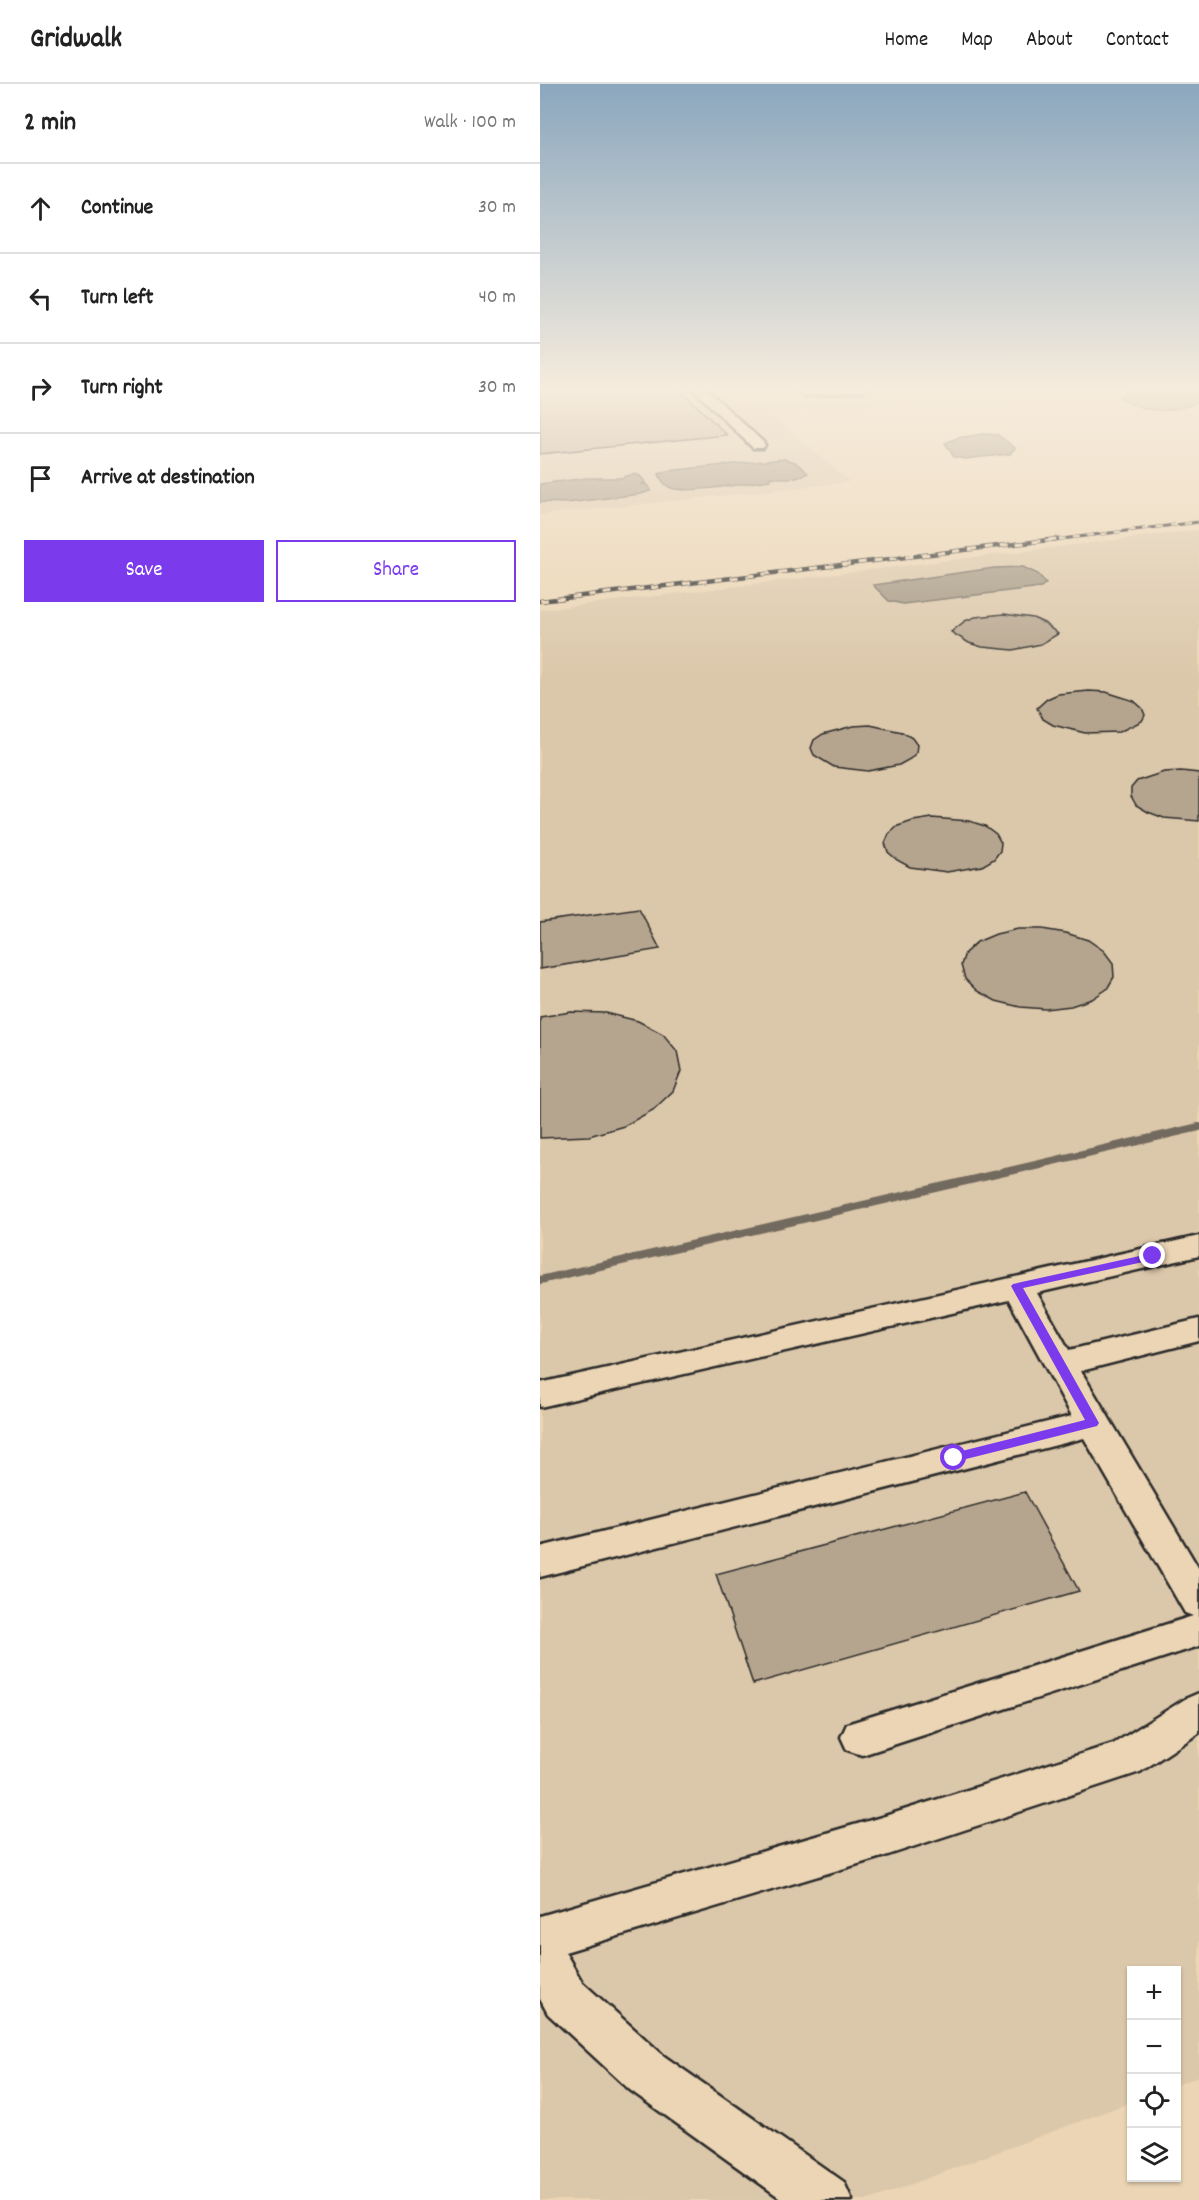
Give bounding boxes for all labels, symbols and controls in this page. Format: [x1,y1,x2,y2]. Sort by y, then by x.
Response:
text: Gridwalk [30,21,122,61]
text: Home [884,26,928,56]
text: Map [961,26,993,56]
text: About [1026,26,1073,56]
text: Contact [1106,26,1169,56]
text: 2 min [24,105,76,142]
text: Walk · 100 m [424,109,516,137]
icon: ahead [24,192,57,225]
text: Continue [81,193,153,224]
text: 30 m [478,194,516,222]
icon: left [24,282,57,315]
text: Turn left [81,283,153,314]
text: 40 m [478,284,516,312]
icon: right [24,372,57,405]
text: Turn right [81,373,163,404]
text: 30 m [478,374,516,402]
icon: arrive [24,462,57,495]
text: Arrive at destination [81,463,255,494]
button: Save [24,540,264,602]
button: Share [276,540,516,602]
route end [1139,1242,1165,1268]
route start [940,1444,966,1470]
map controls [1127,1966,1181,2182]
button: + [1127,1966,1181,2020]
button: − [1127,2020,1181,2074]
button: locate [1127,2074,1181,2128]
button: layers [1127,2128,1181,2182]

